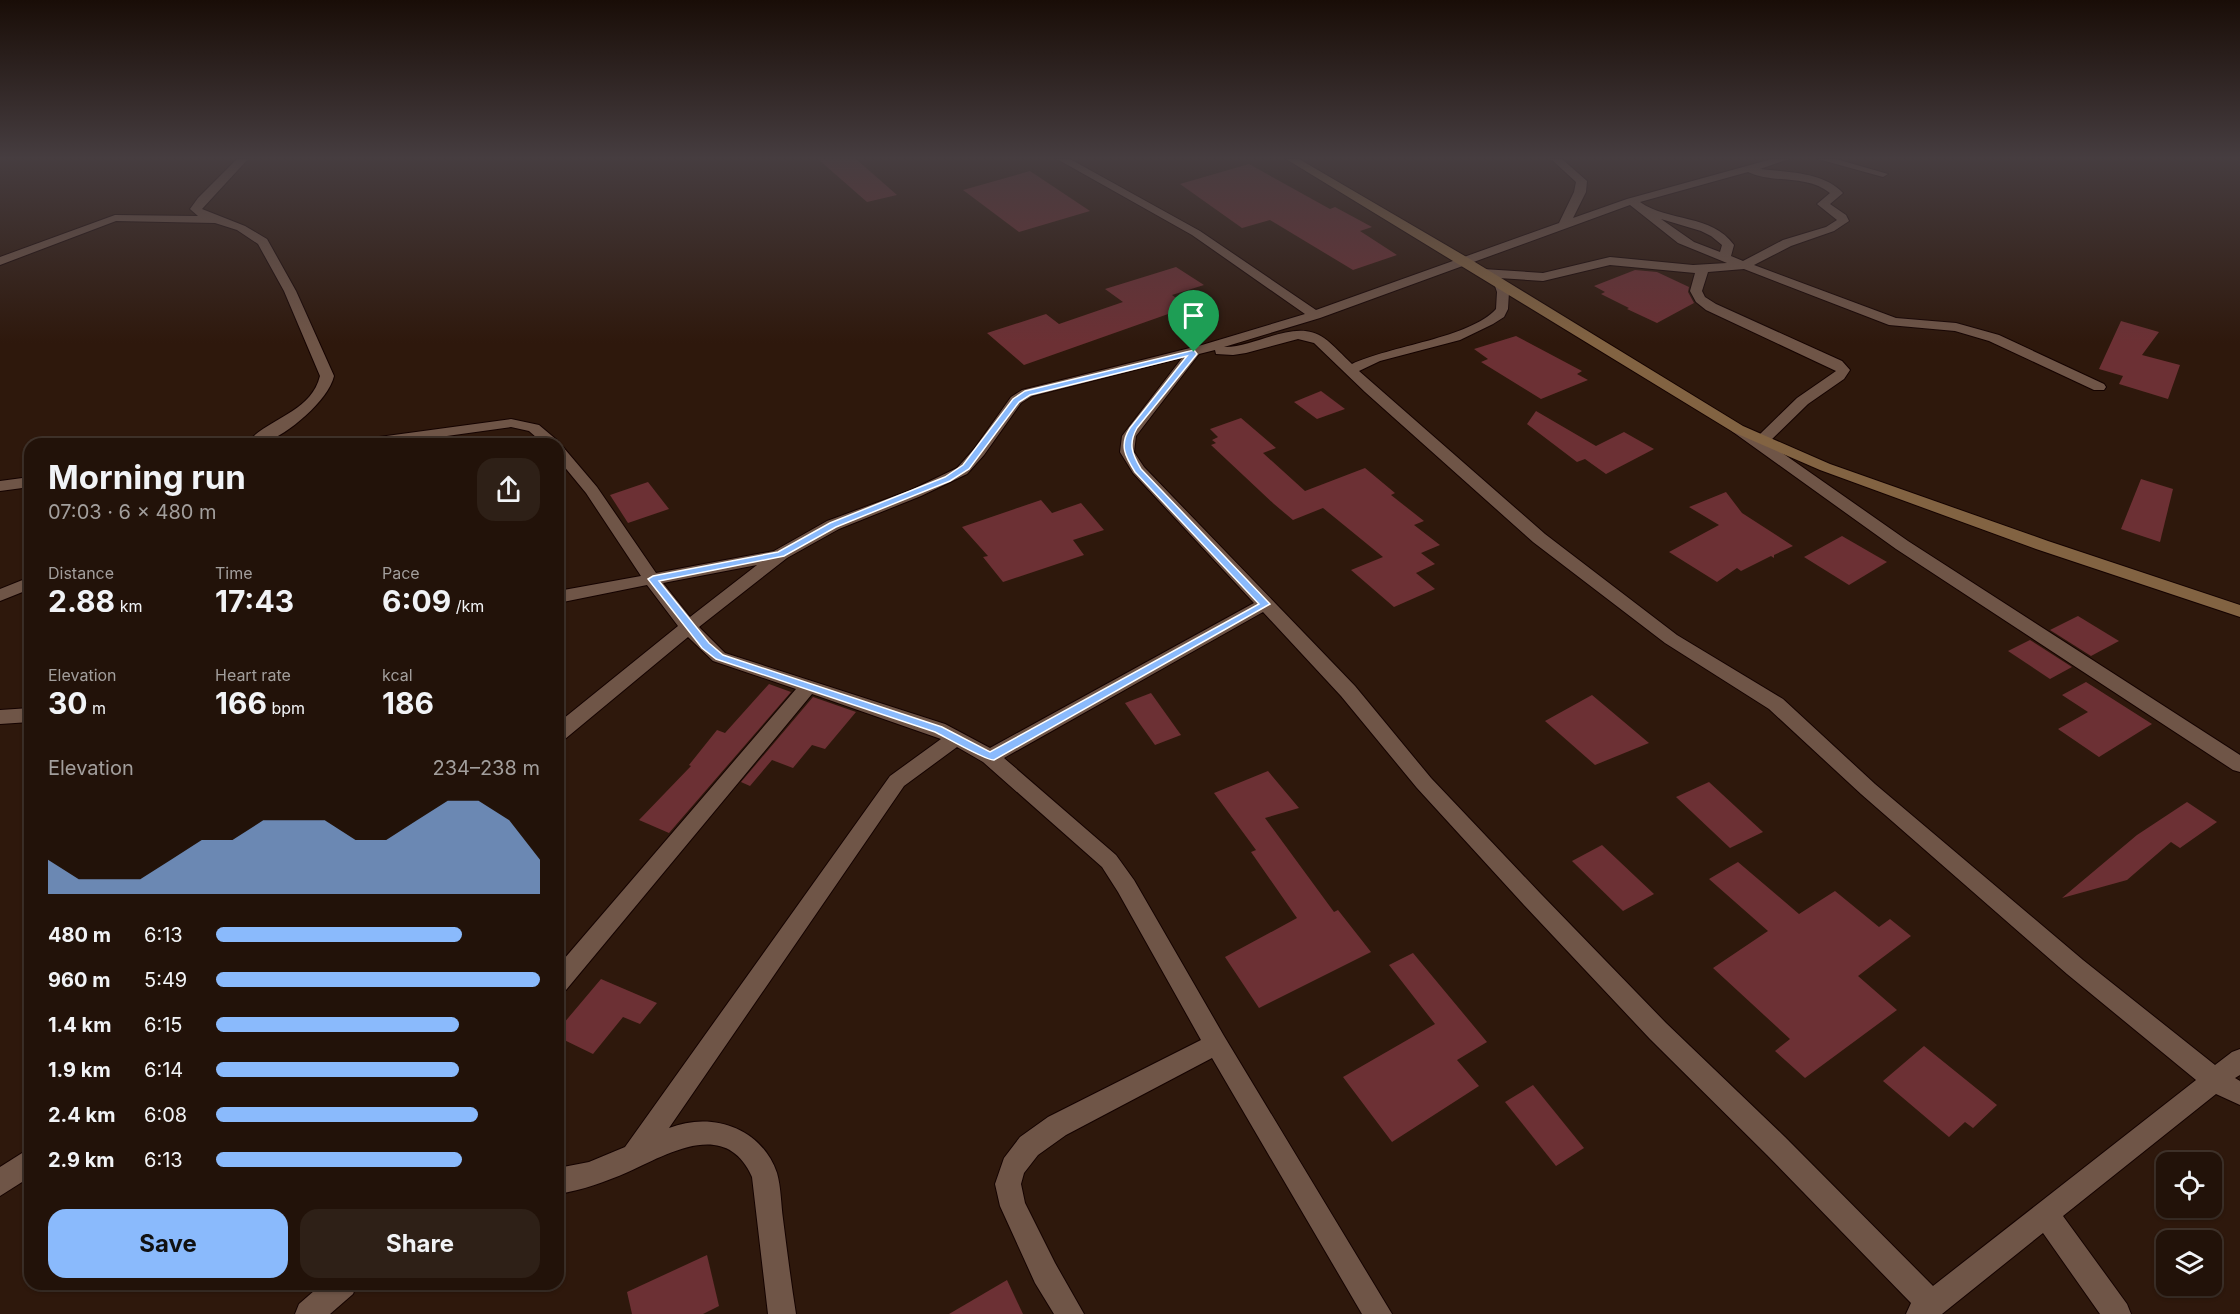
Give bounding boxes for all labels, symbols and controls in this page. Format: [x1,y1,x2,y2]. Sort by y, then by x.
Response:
pin [1168,290,1219,352]
icon: arrive [1177,299,1210,332]
text: Morning run [48,457,246,497]
button: share [477,458,540,521]
text: 07:03 · 6 × 480 m [48,500,217,524]
text: Distance [48,563,114,583]
text: Time [215,563,253,583]
text: Pace [382,563,420,583]
text: 2.88 [48,583,115,619]
text: 17:43 [215,583,294,619]
text: 6:09 [382,583,451,619]
text: km [115,596,142,616]
text: /km [451,596,484,616]
text: Elevation [48,665,117,685]
text: Heart rate [215,665,291,685]
text: kcal [382,665,413,685]
text: 30 [48,685,88,721]
text: 166 [215,685,267,721]
text: 186 [382,685,434,721]
text: m [88,698,106,718]
text: bpm [267,698,305,718]
text: Elevation [48,756,134,780]
text: 234–238 m [432,756,540,780]
text: 480 m [48,923,111,947]
text: 6:13 [144,923,183,947]
text: 960 m [48,968,110,992]
text: 5:49 [144,968,187,992]
text: 1.4 km [48,1013,111,1037]
text: 6:15 [144,1013,182,1037]
text: 1.9 km [48,1058,111,1082]
text: 6:14 [144,1058,183,1082]
text: 2.4 km [48,1103,115,1127]
text: 6:08 [144,1103,187,1127]
text: 2.9 km [48,1148,115,1172]
text: 6:13 [144,1148,183,1172]
map controls [2156,1152,2222,1296]
button: locate [2156,1152,2222,1218]
button: Save [48,1209,288,1278]
button: Share [300,1209,540,1278]
button: layers [2156,1230,2222,1296]

